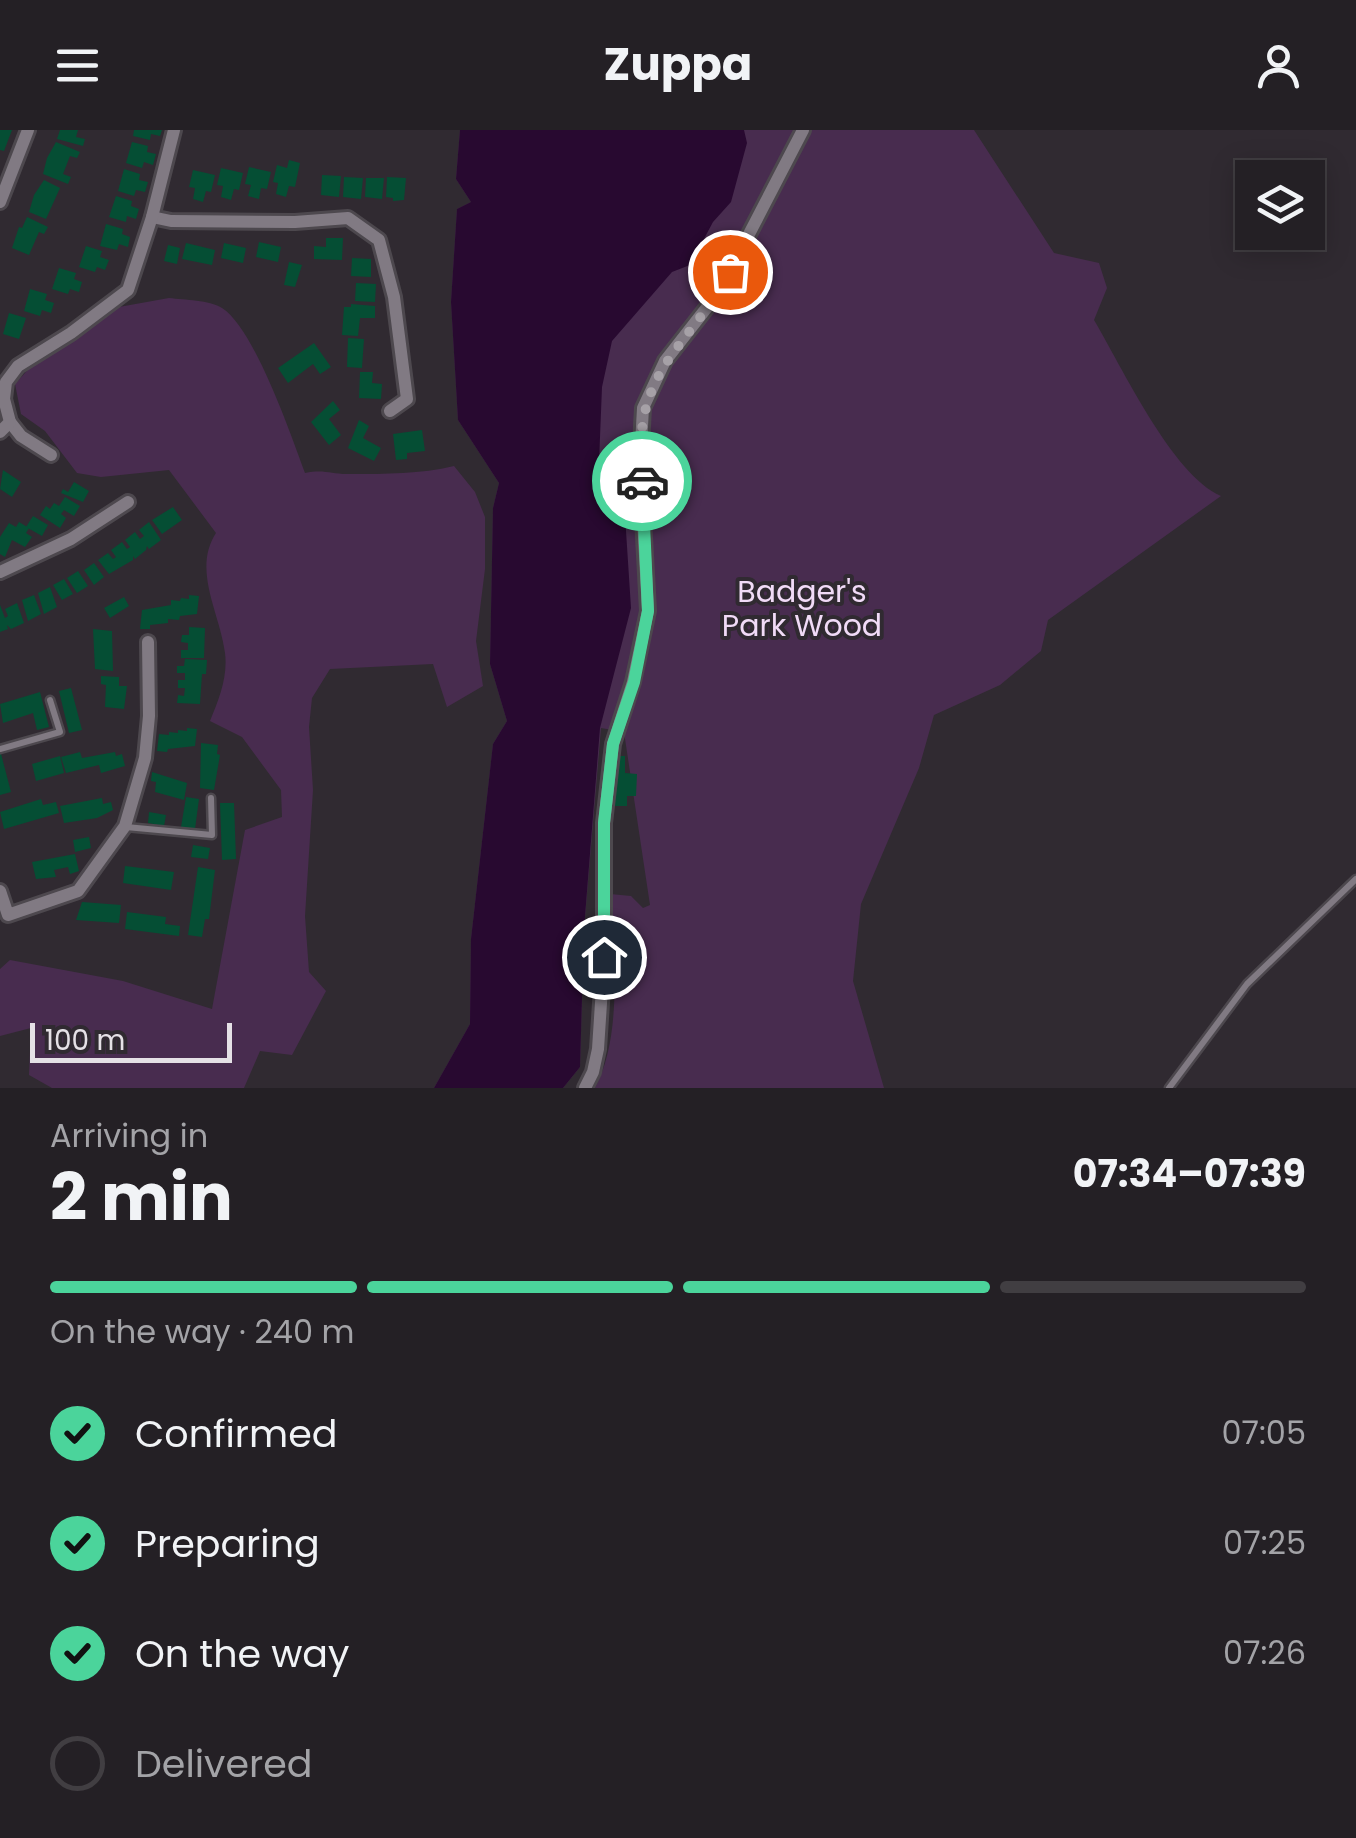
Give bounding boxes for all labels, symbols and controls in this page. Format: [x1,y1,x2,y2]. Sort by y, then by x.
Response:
text: Zuppa [604,33,752,96]
icon: menu [50,38,105,93]
icon: person [1251,38,1306,93]
map controls [1235,160,1325,250]
button: layers [1235,160,1325,250]
pin [688,230,773,315]
icon: bag [703,245,758,300]
courier [592,431,692,531]
icon: car [615,454,670,509]
park label: Badger's Park Wood [722,570,882,647]
pin [562,915,647,1000]
icon: home [577,930,632,985]
scale bar [30,1018,232,1063]
text: 100 m [45,1021,125,1060]
text: Arriving in [50,1113,208,1158]
text: 07:34–07:39 [1073,1147,1306,1200]
text: 2 min [50,1152,233,1243]
text: On the way · 240 m [50,1309,355,1354]
icon: check [50,1406,105,1461]
text: Confirmed [135,1407,337,1460]
text: 07:05 [1221,1410,1306,1455]
icon: check [50,1516,105,1571]
text: Preparing [135,1517,320,1570]
text: 07:25 [1223,1520,1306,1565]
icon: check [50,1626,105,1681]
text: On the way [135,1627,349,1680]
text: 07:26 [1223,1630,1306,1675]
text: Delivered [135,1737,312,1790]

